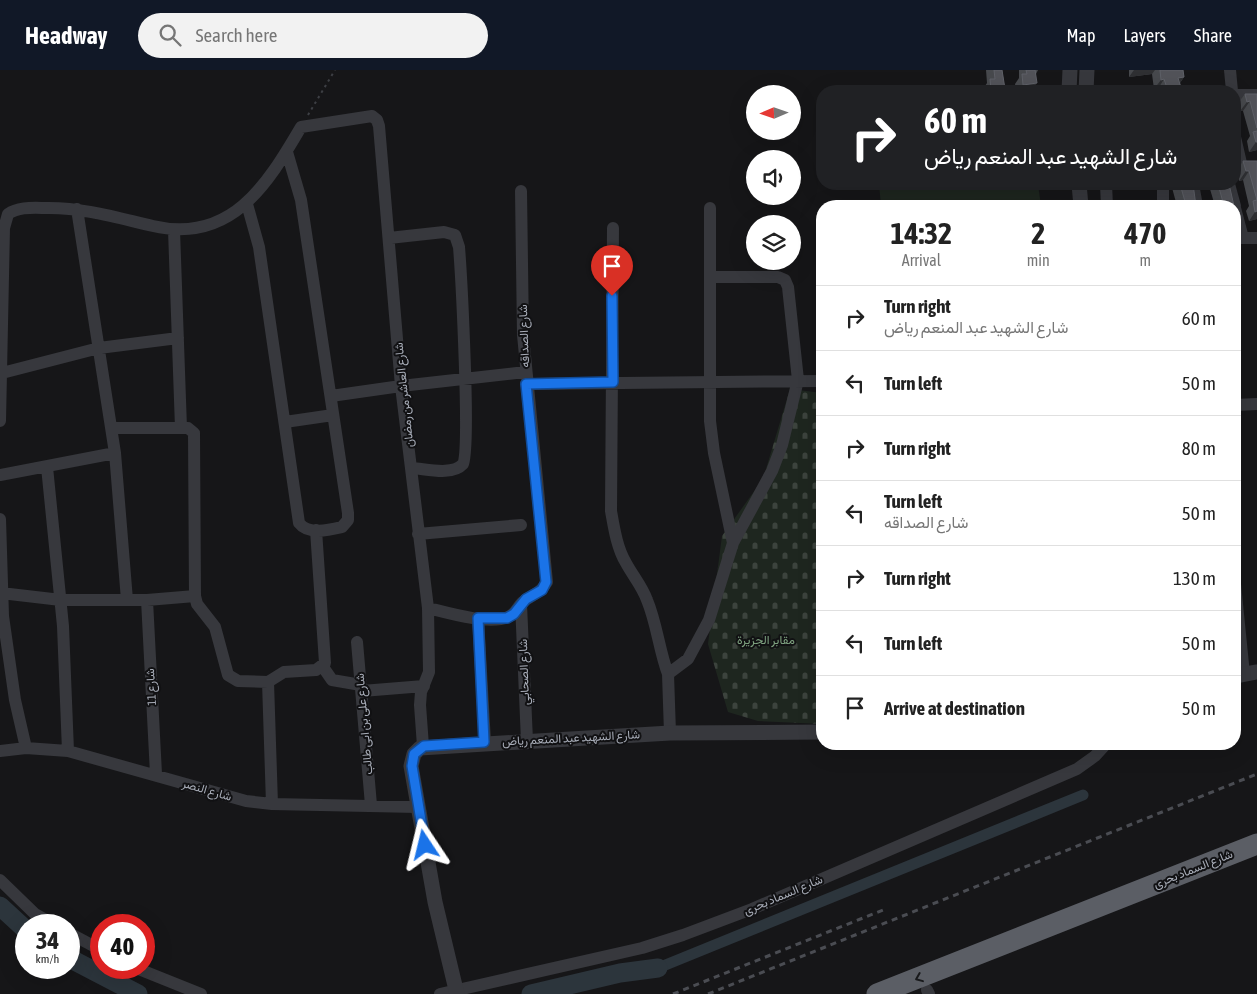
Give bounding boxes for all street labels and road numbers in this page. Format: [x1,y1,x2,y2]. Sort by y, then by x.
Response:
street label: شارع الصداقه [516,304,534,368]
street label: شارع العاشر من رمضان [392,342,418,448]
street label: شارع الصحابي [516,639,535,705]
street label: شارع 11 [143,668,161,706]
street label: شارع على بن ابى طالب [353,673,377,775]
street label: شارع الشهيد عبد المنعم رياض [502,727,640,751]
street label: شارع النصر [179,776,233,806]
street label: شارع السماد بحرى [1151,847,1235,893]
street label: شارع السماد بحرى [741,872,825,920]

